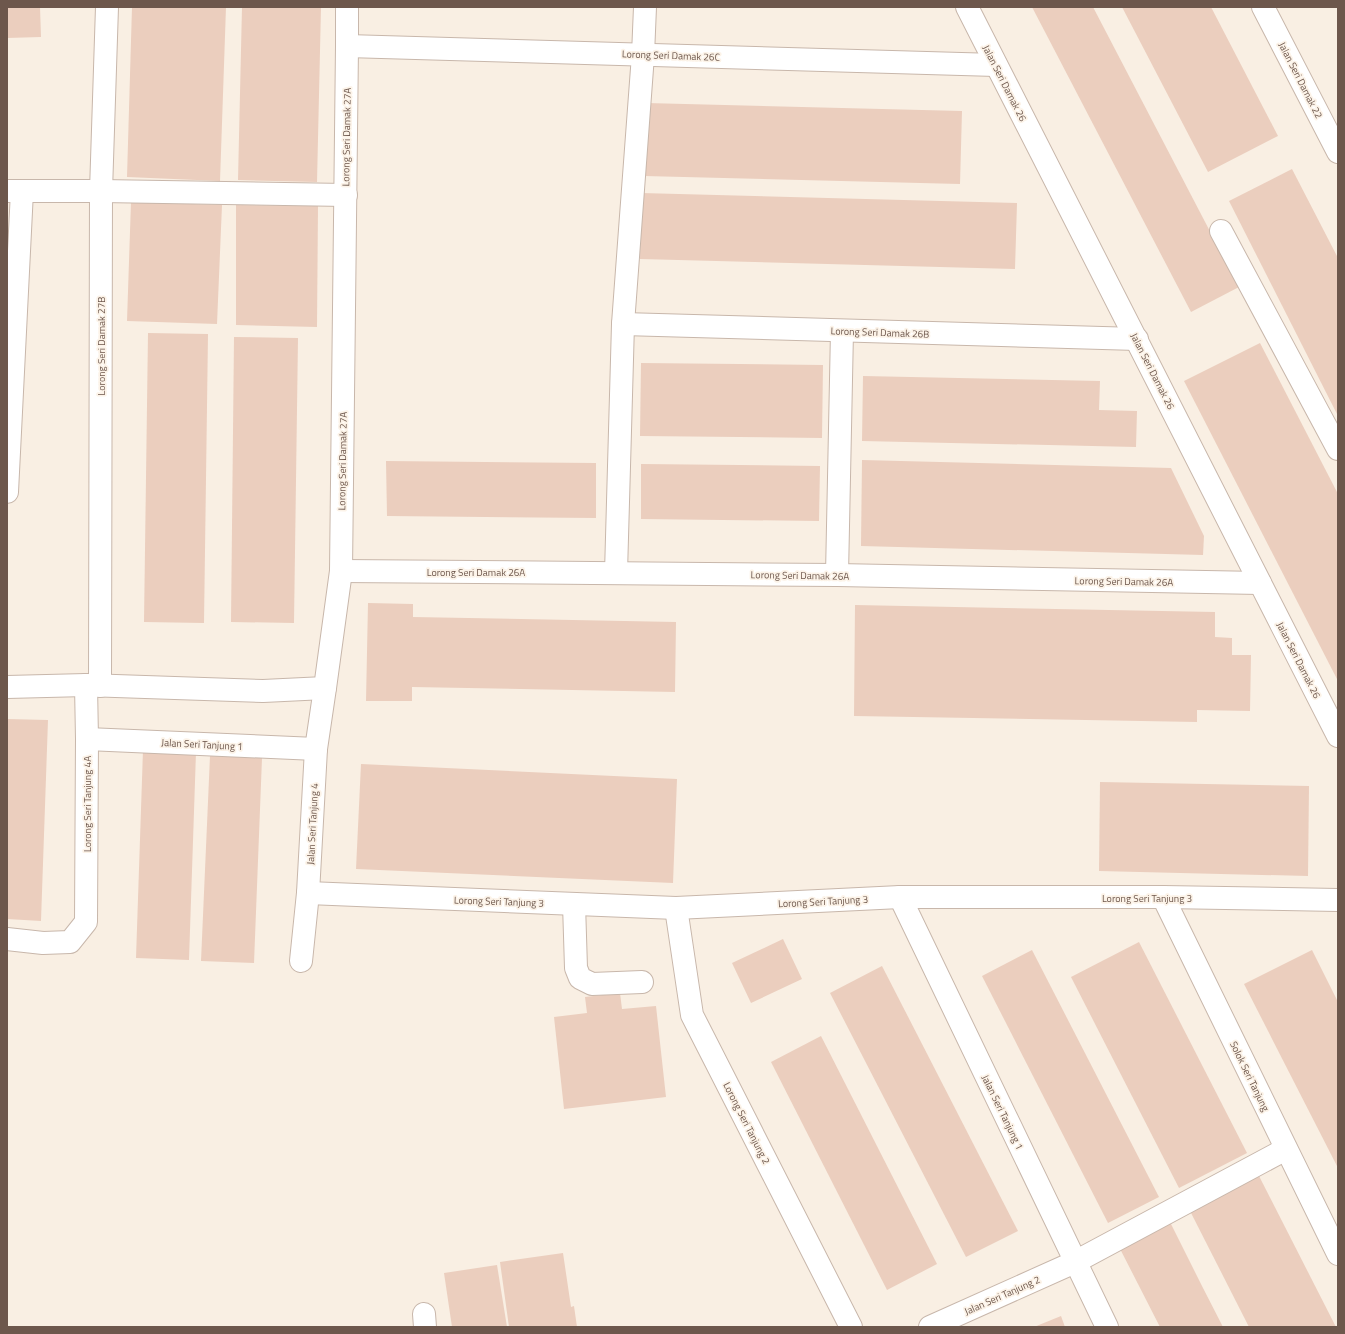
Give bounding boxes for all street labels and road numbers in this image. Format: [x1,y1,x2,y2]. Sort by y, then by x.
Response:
street label: Jalan Seri Damak 22 [1275,39,1326,121]
street label: Jalan Seri Damak 26 [979,42,1031,124]
street label: Lorong Seri Damak 26C [622,46,721,65]
street label: Lorong Seri Damak 27A [338,88,355,186]
street label: Lorong Seri Damak 27B [94,297,109,395]
street label: Lorong Seri Damak 26B [830,323,930,342]
street label: Jalan Seri Damak 26 [1127,330,1179,412]
street label: Lorong Seri Damak 27A [334,412,351,510]
street label: Lorong Seri Damak 26A [427,565,525,580]
street label: Lorong Seri Damak 26A [751,567,849,584]
street label: Lorong Seri Damak 26A [1075,573,1173,590]
street label: Jalan Seri Damak 26 [1273,619,1325,701]
street label: Jalan Seri Tanjung 1 [161,735,243,754]
street label: Lorong Seri Tanjung 4A [80,756,95,852]
street label: Jalan Seri Tanjung 4 [303,782,322,865]
street label: Lorong Seri Tanjung 3 [1102,891,1192,906]
street label: Lorong Seri Tanjung 3 [454,892,544,911]
street label: Lorong Seri Tanjung 3 [778,892,868,911]
street label: Solok Seri Tanjung [1226,1039,1273,1114]
street label: Jalan Seri Tanjung 1 [978,1072,1027,1152]
street label: Lorong Seri Tanjung 2 [719,1080,774,1167]
street label: Jalan Seri Tanjung 2 [962,1272,1043,1319]

